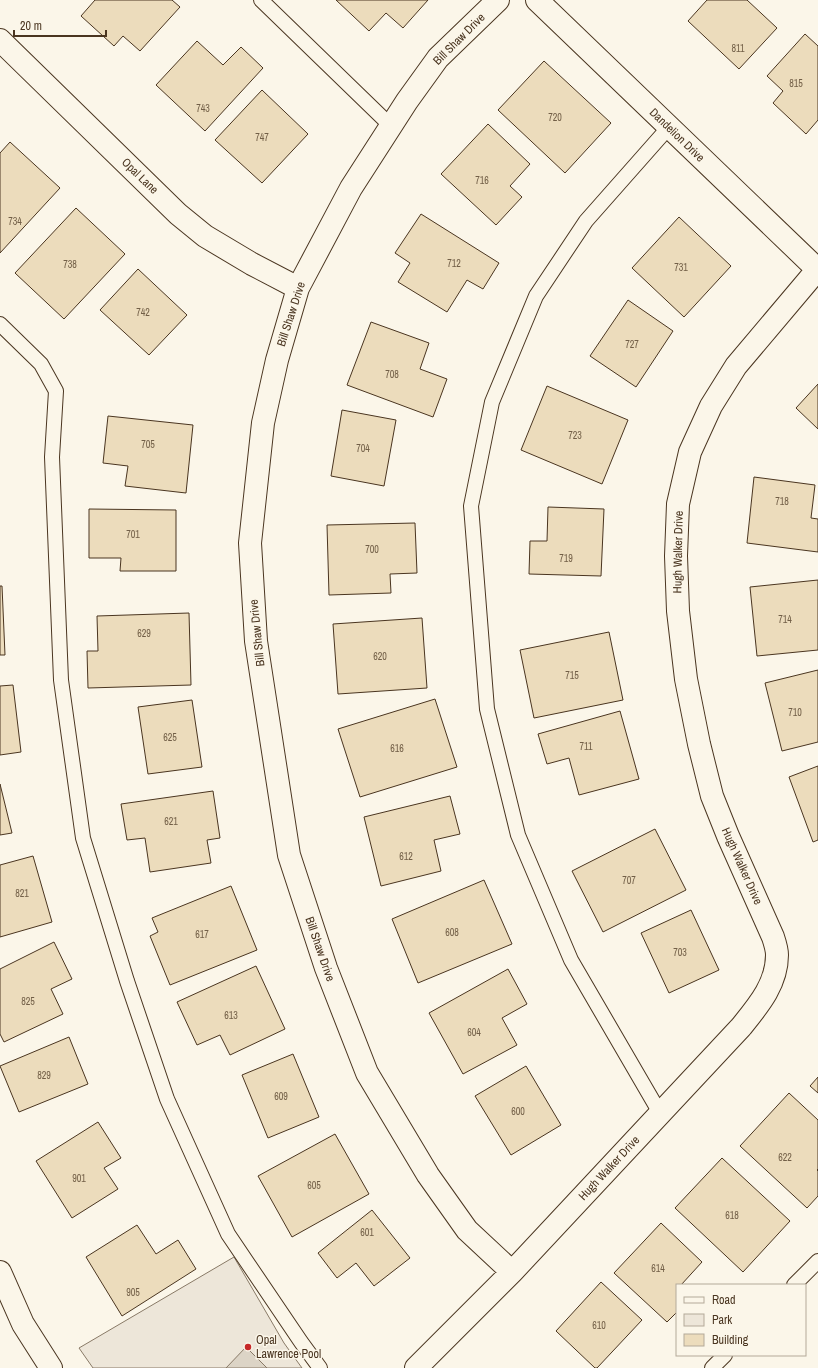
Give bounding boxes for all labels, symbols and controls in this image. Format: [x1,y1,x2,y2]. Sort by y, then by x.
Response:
street label: Bill Shaw Drive [430,10,488,68]
scale bar [14,12,106,38]
text: 20 m [20,18,42,34]
house number: 811 [731,42,745,55]
house number: 815 [789,77,803,90]
house number: 743 [196,102,210,115]
street label: Dandelion Drive [646,105,708,165]
house number: 720 [548,111,562,124]
house number: 747 [255,131,269,144]
street label: Opal Lane [118,154,162,198]
house number: 716 [475,174,489,187]
house number: 734 [8,215,22,228]
house number: 712 [447,257,461,270]
house number: 738 [63,258,77,271]
house number: 731 [674,261,688,274]
street label: Bill Shaw Drive [273,280,309,348]
house number: 742 [136,306,150,319]
house number: 727 [625,338,639,351]
house number: 708 [385,368,399,381]
house number: 723 [568,429,582,442]
house number: 705 [141,438,155,451]
house number: 704 [356,442,370,455]
house number: 718 [775,495,789,508]
street label: Hugh Walker Drive [669,510,687,594]
house number: 701 [126,528,140,541]
house number: 700 [365,543,379,556]
house number: 719 [559,552,573,565]
street label: Bill Shaw Drive [246,599,268,667]
house number: 714 [778,613,792,626]
house number: 629 [137,627,151,640]
house number: 620 [373,650,387,663]
house number: 715 [565,669,579,682]
house number: 710 [788,706,802,719]
house number: 625 [163,731,177,744]
house number: 711 [579,740,593,753]
house number: 616 [390,742,404,755]
house number: 621 [164,815,178,828]
street label: Hugh Walker Drive [718,825,766,907]
house number: 612 [399,850,413,863]
house number: 707 [622,874,636,887]
house number: 821 [15,887,29,900]
street label: Bill Shaw Drive [301,915,339,983]
house number: 608 [445,926,459,939]
house number: 617 [195,928,209,941]
house number: 703 [673,946,687,959]
house number: 825 [21,995,35,1008]
house number: 613 [224,1009,238,1022]
house number: 604 [467,1026,481,1039]
house number: 829 [37,1069,51,1082]
house number: 609 [274,1090,288,1103]
house number: 600 [511,1105,525,1118]
street label: Hugh Walker Drive [575,1132,643,1204]
house number: 622 [778,1151,792,1164]
house number: 901 [72,1172,86,1185]
house number: 605 [307,1179,321,1192]
house number: 618 [725,1209,739,1222]
house number: 601 [360,1226,374,1239]
house number: 614 [651,1262,665,1275]
legend [676,1284,806,1356]
house number: 905 [126,1286,140,1299]
text: Road [712,1292,736,1308]
text: Park [712,1312,732,1328]
house number: 610 [592,1319,606,1332]
place label: Opal Lawrence Pool [256,1332,321,1362]
text: Building [712,1332,749,1348]
marker: Opal Lawrence Pool [243,1342,253,1352]

